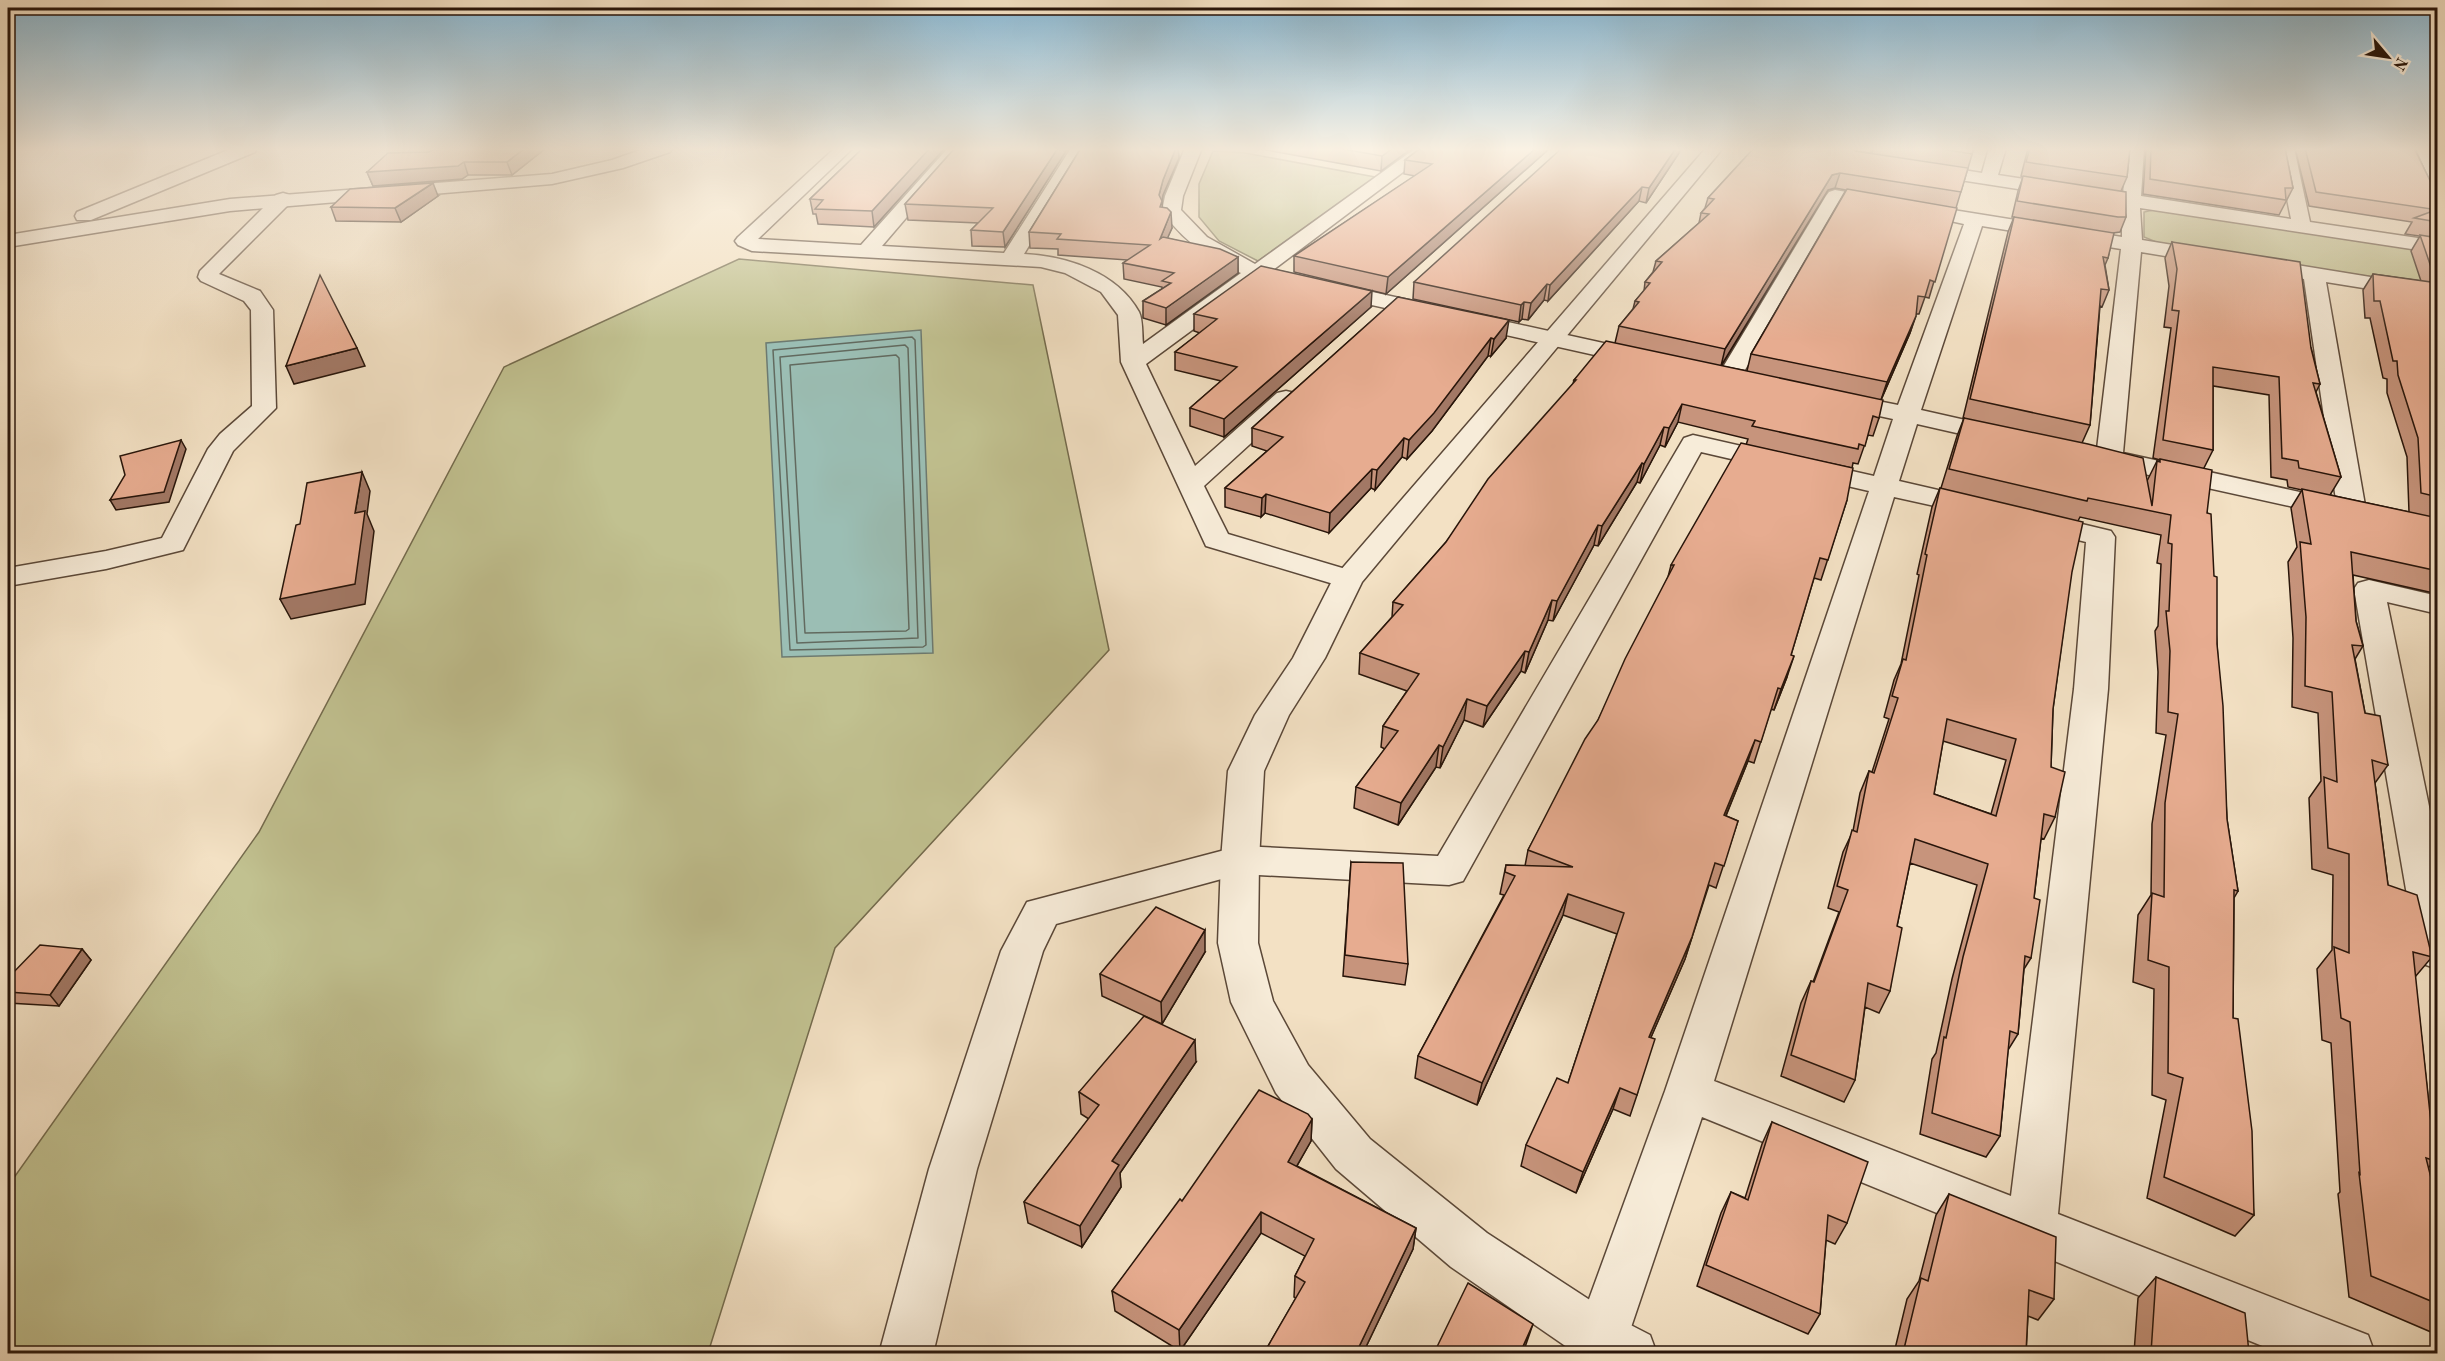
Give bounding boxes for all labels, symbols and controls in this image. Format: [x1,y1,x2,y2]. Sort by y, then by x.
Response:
north arrow [2358,27,2418,87]
text: N [2389,54,2409,73]

